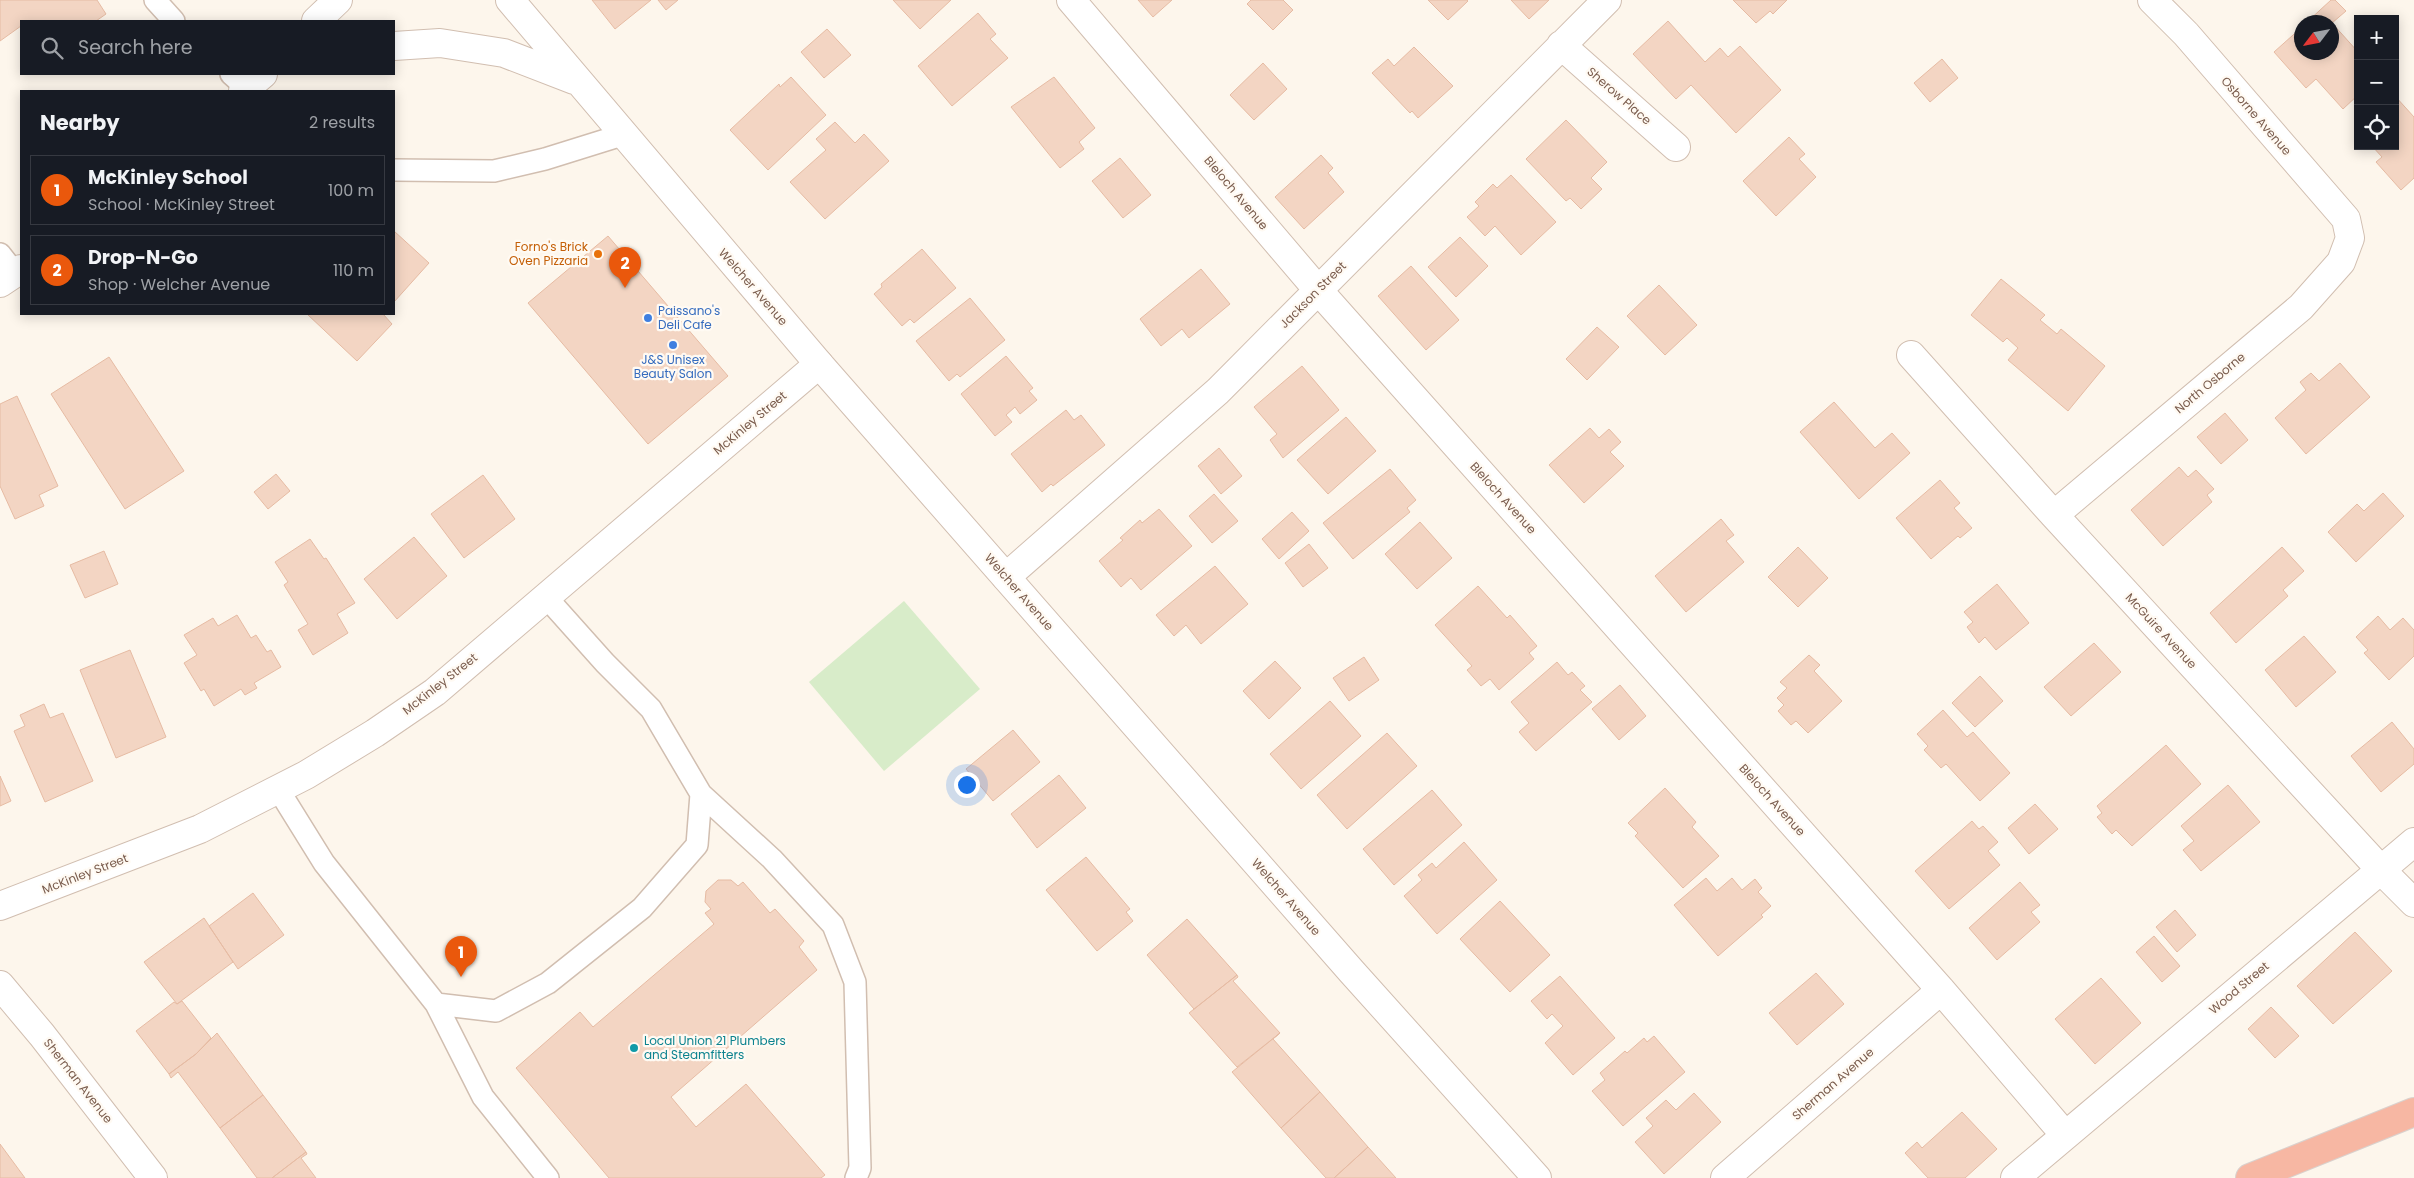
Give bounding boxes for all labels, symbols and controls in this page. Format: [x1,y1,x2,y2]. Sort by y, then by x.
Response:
north arrow [2294,15,2339,60]
map controls [2354,15,2399,150]
button: + [2354,15,2399,60]
search box [20,20,395,75]
icon: search [38,34,66,62]
text: Search here [78,34,192,61]
button: − [2354,60,2399,105]
street label: Sherow Place [1584,63,1655,128]
street label: Osborne Avenue [2217,73,2295,159]
button: locate [2354,105,2399,150]
text: Nearby [40,108,120,137]
text: 2 results [309,111,375,134]
street label: Bleloch Avenue [1200,152,1272,233]
text: McKinley School [88,164,248,191]
text: 1 [54,179,60,202]
text: 100 m [328,179,374,202]
text: School · McKinley Street [88,193,275,216]
place label: Forno's Brick Oven Pizzaria [509,238,589,269]
text: Drop-N-Go [88,244,198,271]
street label: Welcher Avenue [715,244,792,329]
pin: 2 [609,247,641,288]
marker: Forno's Brick Oven Pizzaria [592,248,604,260]
street label: Jackson Street [1276,258,1350,332]
text: 2 [52,259,62,282]
text: 110 m [333,259,374,282]
text: Shop · Welcher Avenue [88,273,270,296]
place label: Paissano's Deli Cafe [658,302,720,333]
marker: Paissano's Deli Cafe [642,312,654,324]
marker: J&S Unisex Beauty Salon [667,339,679,351]
street label: North Osborne [2171,348,2248,417]
place label: J&S Unisex Beauty Salon [634,351,712,382]
street label: McKinley Street [709,387,790,458]
street label: Bleloch Avenue [1466,458,1540,537]
street label: Welcher Avenue [981,549,1058,634]
street label: McGuire Avenue [2122,589,2201,672]
street label: McKinley Street [399,649,481,718]
street label: Bleloch Avenue [1735,760,1809,839]
your location [954,772,980,798]
street label: McKinley Street [39,849,130,898]
street label: Welcher Avenue [1248,854,1325,939]
pin: 1 [445,936,477,977]
street label: Wood Street [2205,957,2272,1018]
place label: Local Union 21 Plumbers and Steamfitters [644,1032,786,1063]
street label: Sherman Avenue [40,1035,117,1127]
marker: Local Union 21 Plumbers and Steamfitters [628,1042,640,1054]
street label: Sherman Avenue [1788,1043,1877,1124]

